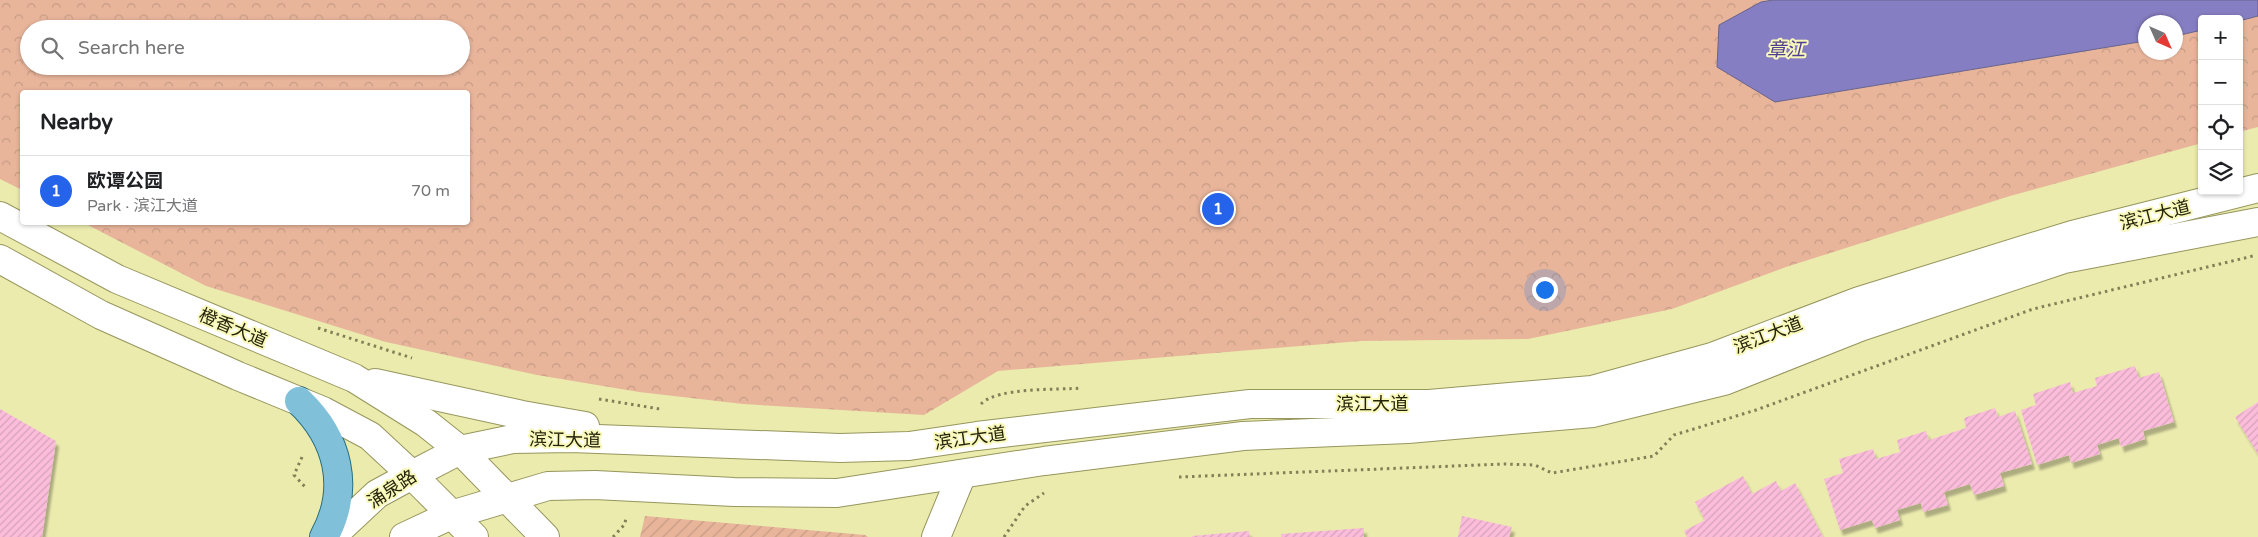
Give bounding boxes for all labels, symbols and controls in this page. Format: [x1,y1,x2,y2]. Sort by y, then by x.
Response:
north arrow [2138,15,2183,60]
map controls [2198,15,2243,195]
button: + [2198,15,2243,60]
search box [20,20,470,75]
icon: search [38,34,66,62]
text: Search here [78,37,185,59]
water label: 章江 [1767,39,1807,61]
button: − [2198,60,2243,105]
button: locate [2198,105,2243,150]
text: Nearby [40,110,113,135]
button: layers [2198,150,2243,195]
text: 欧谭公园 [87,170,163,192]
text: 1 [51,181,61,201]
text: 70 m [411,181,450,201]
pin: 1 [1202,190,1234,228]
text: Park · 滨江大道 [87,196,198,216]
street label: 滨江大道 [2117,196,2193,234]
your location [1532,277,1558,303]
street label: 橙香大道 [196,304,270,352]
street label: 滨江大道 [1730,312,1806,358]
street label: 滨江大道 [1336,393,1408,415]
street label: 滨江大道 [933,422,1007,454]
street label: 滨江大道 [529,428,601,452]
street label: 涌泉路 [363,465,421,513]

